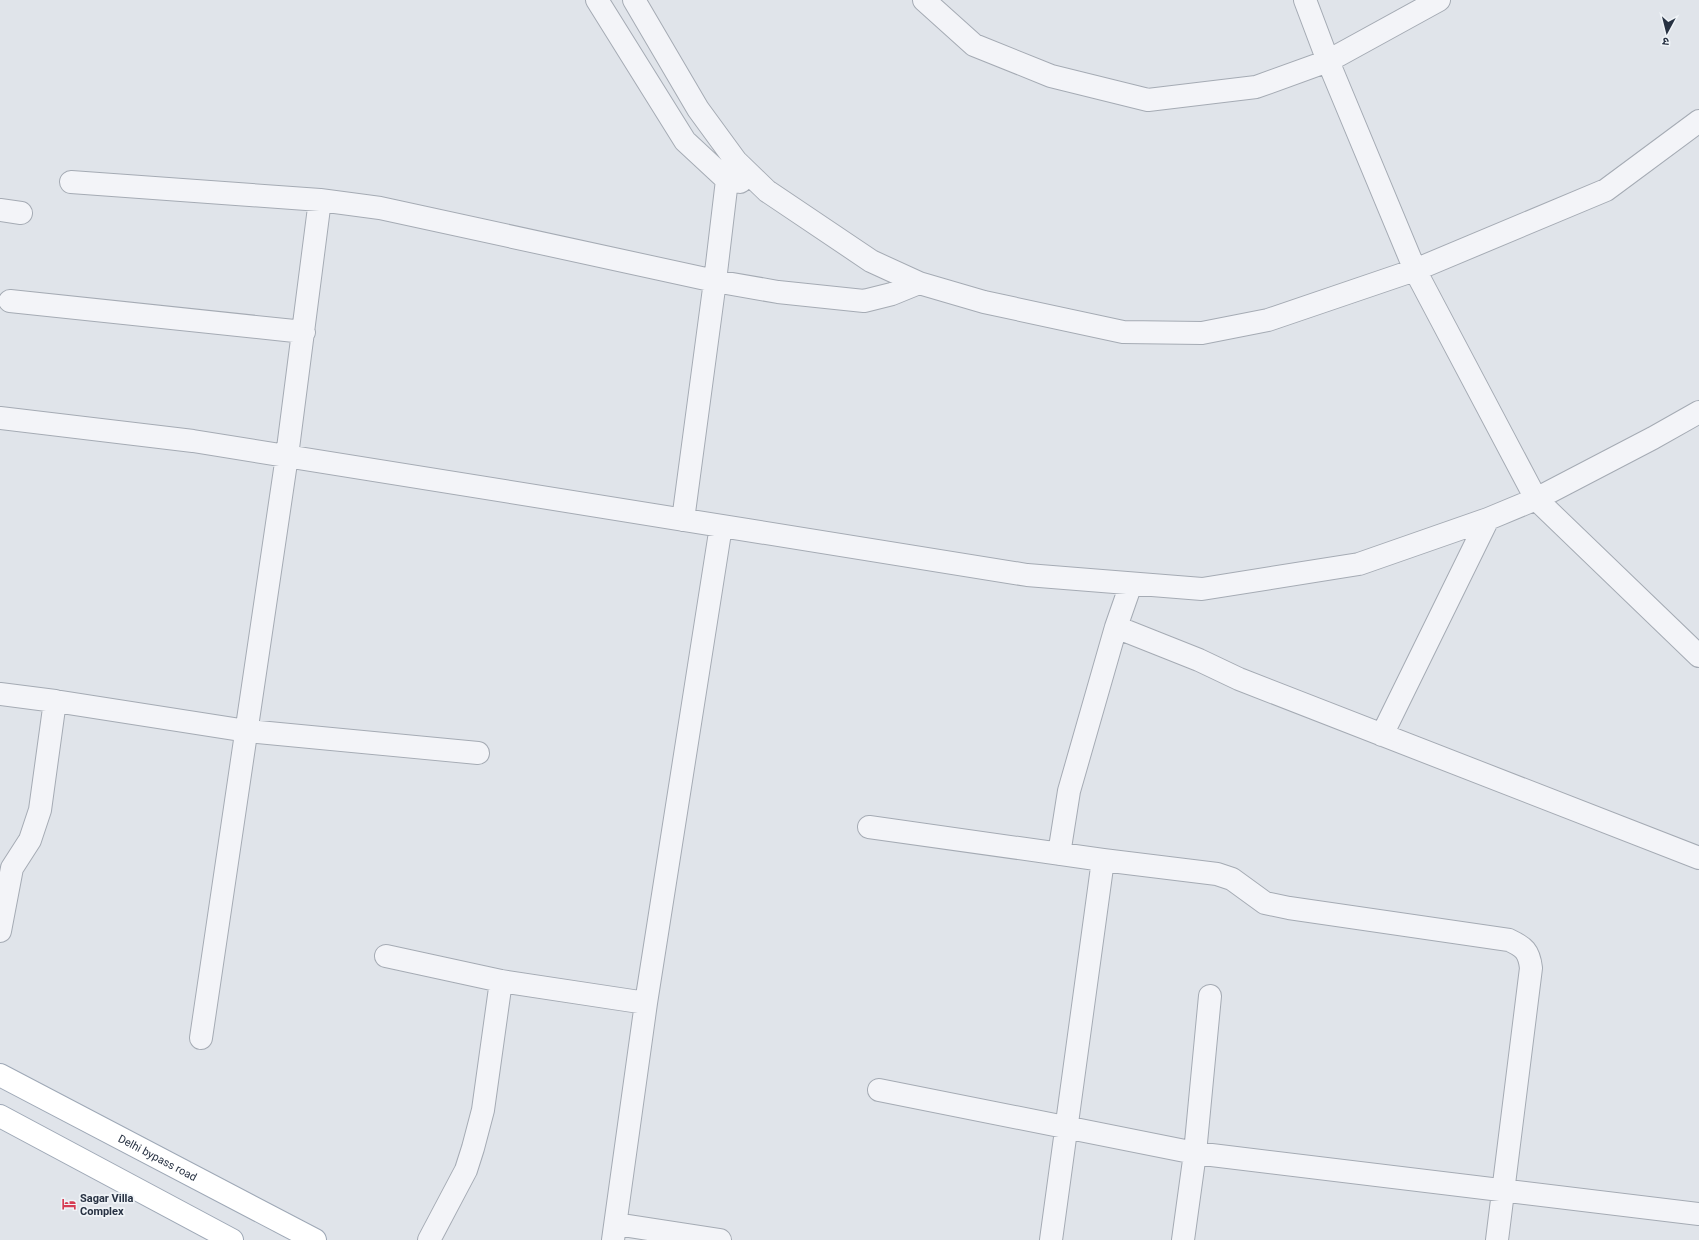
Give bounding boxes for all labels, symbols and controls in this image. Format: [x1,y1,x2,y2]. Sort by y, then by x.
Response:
north arrow [1647,12,1687,52]
text: उ [1661,35,1670,48]
street label: Delhi bypass road [116,1132,199,1184]
place label: Sagar Villa Complex [80,1192,134,1218]
hotel icon: Sagar Villa Complex [61,1196,77,1212]

